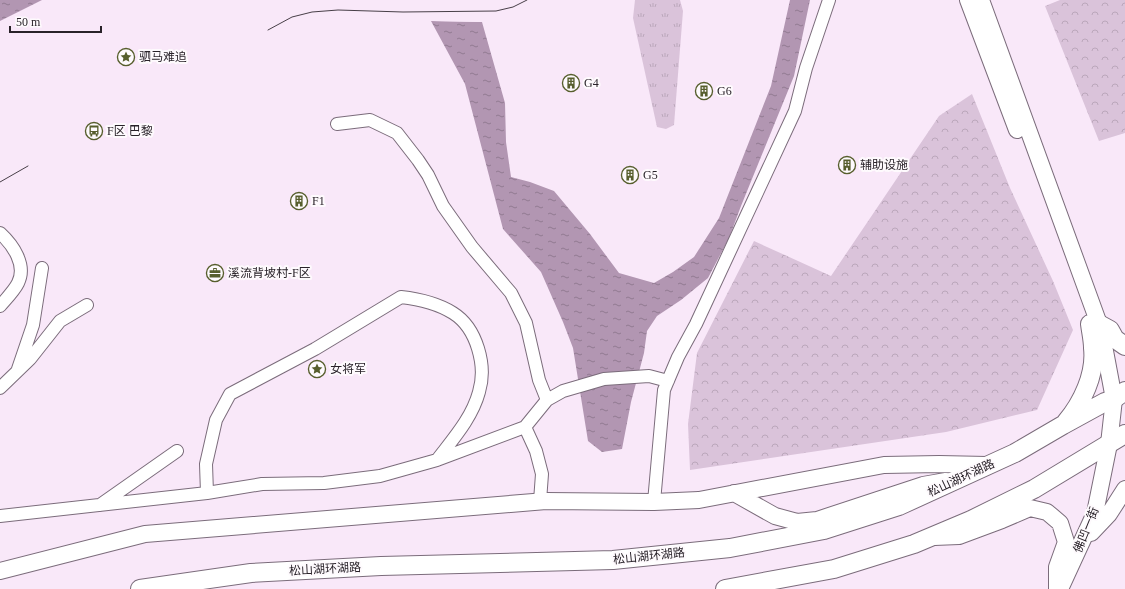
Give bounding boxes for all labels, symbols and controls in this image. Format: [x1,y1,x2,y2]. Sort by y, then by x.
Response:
scale bar [10,8,101,34]
text: 50 m [16,15,41,29]
place icon: 驷马难追 [116,47,136,67]
place label: 驷马难追 [139,50,187,64]
building icon: G4 [561,73,581,93]
place label: G4 [584,76,599,90]
building icon: G6 [694,81,714,101]
place label: G6 [717,84,732,98]
bus stop icon: F区 巴黎 [84,121,104,141]
place label: F区 巴黎 [107,124,153,138]
building icon: 辅助设施 [837,155,857,175]
place label: 辅助设施 [860,158,908,172]
building icon: G5 [620,165,640,185]
place label: G5 [643,168,658,182]
building icon: F1 [289,191,309,211]
place label: F1 [312,194,325,208]
office icon: 溪流背坡村-F区 [205,263,225,283]
place label: 溪流背坡村-F区 [228,266,311,280]
place icon: 女将军 [307,359,327,379]
place label: 女将军 [330,362,366,376]
street label: 松山湖环湖路 [925,456,997,500]
street label: 佛凹一街 [1071,505,1101,555]
street label: 松山湖环湖路 [612,545,686,567]
street label: 松山湖环湖路 [289,560,361,578]

